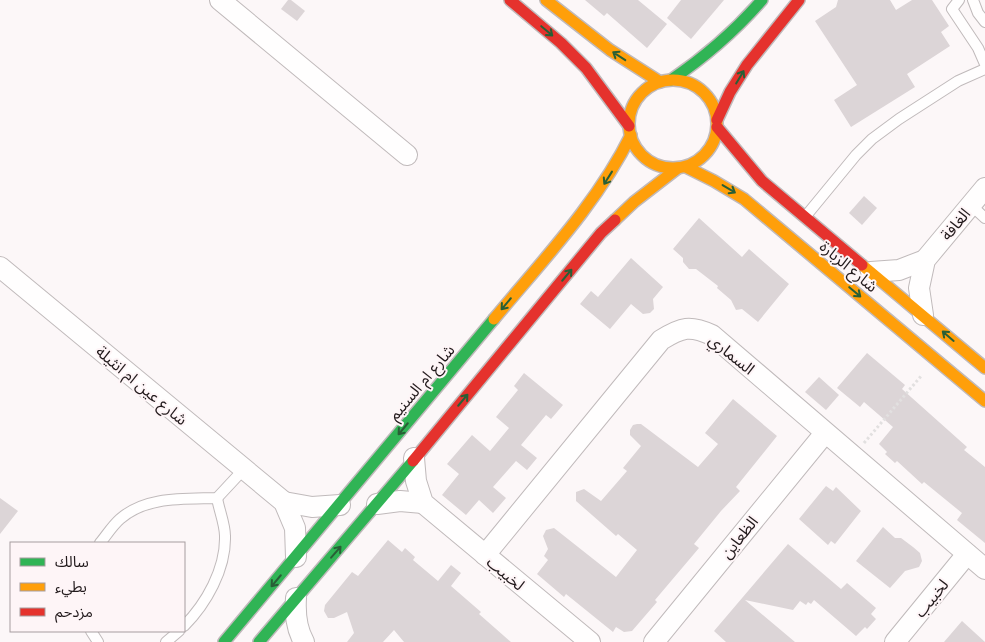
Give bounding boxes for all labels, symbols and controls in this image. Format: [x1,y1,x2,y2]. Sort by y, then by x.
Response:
one-way arrow [541,26,554,37]
one-way arrow [612,51,626,61]
one-way arrow [735,70,745,84]
one-way arrow [603,170,613,184]
one-way arrow [721,185,735,195]
street label: الغافة [937,204,974,244]
street label: شارع الزبارة [814,237,881,298]
one-way arrow [561,269,572,282]
one-way arrow [848,286,861,297]
one-way arrow [501,298,512,311]
street label: السماري [703,330,758,381]
one-way arrow [942,331,955,342]
street label: شارع ام السنيم [384,341,461,426]
street label: شارع عين ام انثيلة [90,342,191,431]
one-way arrow [457,394,468,407]
one-way arrow [397,423,408,436]
street label: الظعاين [717,512,762,562]
legend [10,542,185,632]
one-way arrow [330,545,342,558]
street label: لخبيب [483,552,528,595]
text: سالك [55,553,89,571]
one-way arrow [270,574,281,587]
street label: لخبيب [910,576,952,621]
text: بطيء [55,578,87,598]
text: مزدحم [55,603,93,623]

